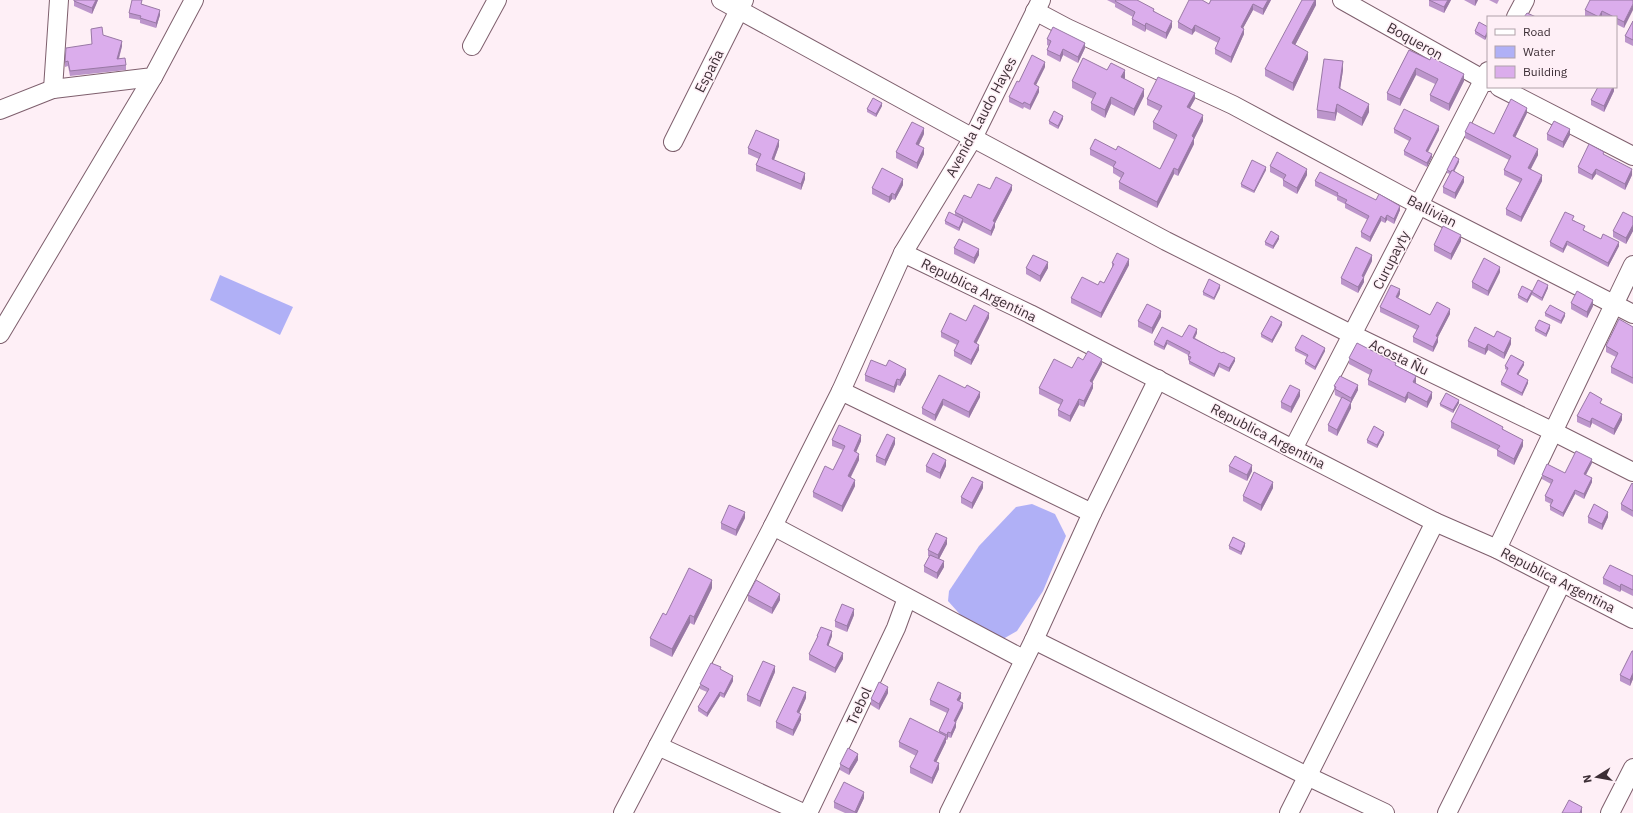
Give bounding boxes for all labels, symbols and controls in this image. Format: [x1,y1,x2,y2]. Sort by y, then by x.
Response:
legend [1487,16,1617,88]
street label: Boqueron [1384,18,1446,64]
text: Road [1523,24,1551,39]
text: Water [1523,44,1556,59]
street label: España [691,46,728,96]
street label: Avenida Laudo Hayes [942,53,1020,180]
text: Building [1523,64,1568,79]
street label: Ballivian [1404,191,1460,231]
street label: Curupayty [1368,227,1414,293]
street label: Republica Argentina [918,254,1040,326]
street label: Acosta Ñu [1366,335,1432,379]
street label: Republica Argentina [1208,399,1329,473]
street label: Republica Argentina [1498,543,1619,617]
street label: Trebol [842,684,876,728]
north arrow [1577,757,1617,797]
text: N [1580,774,1595,784]

